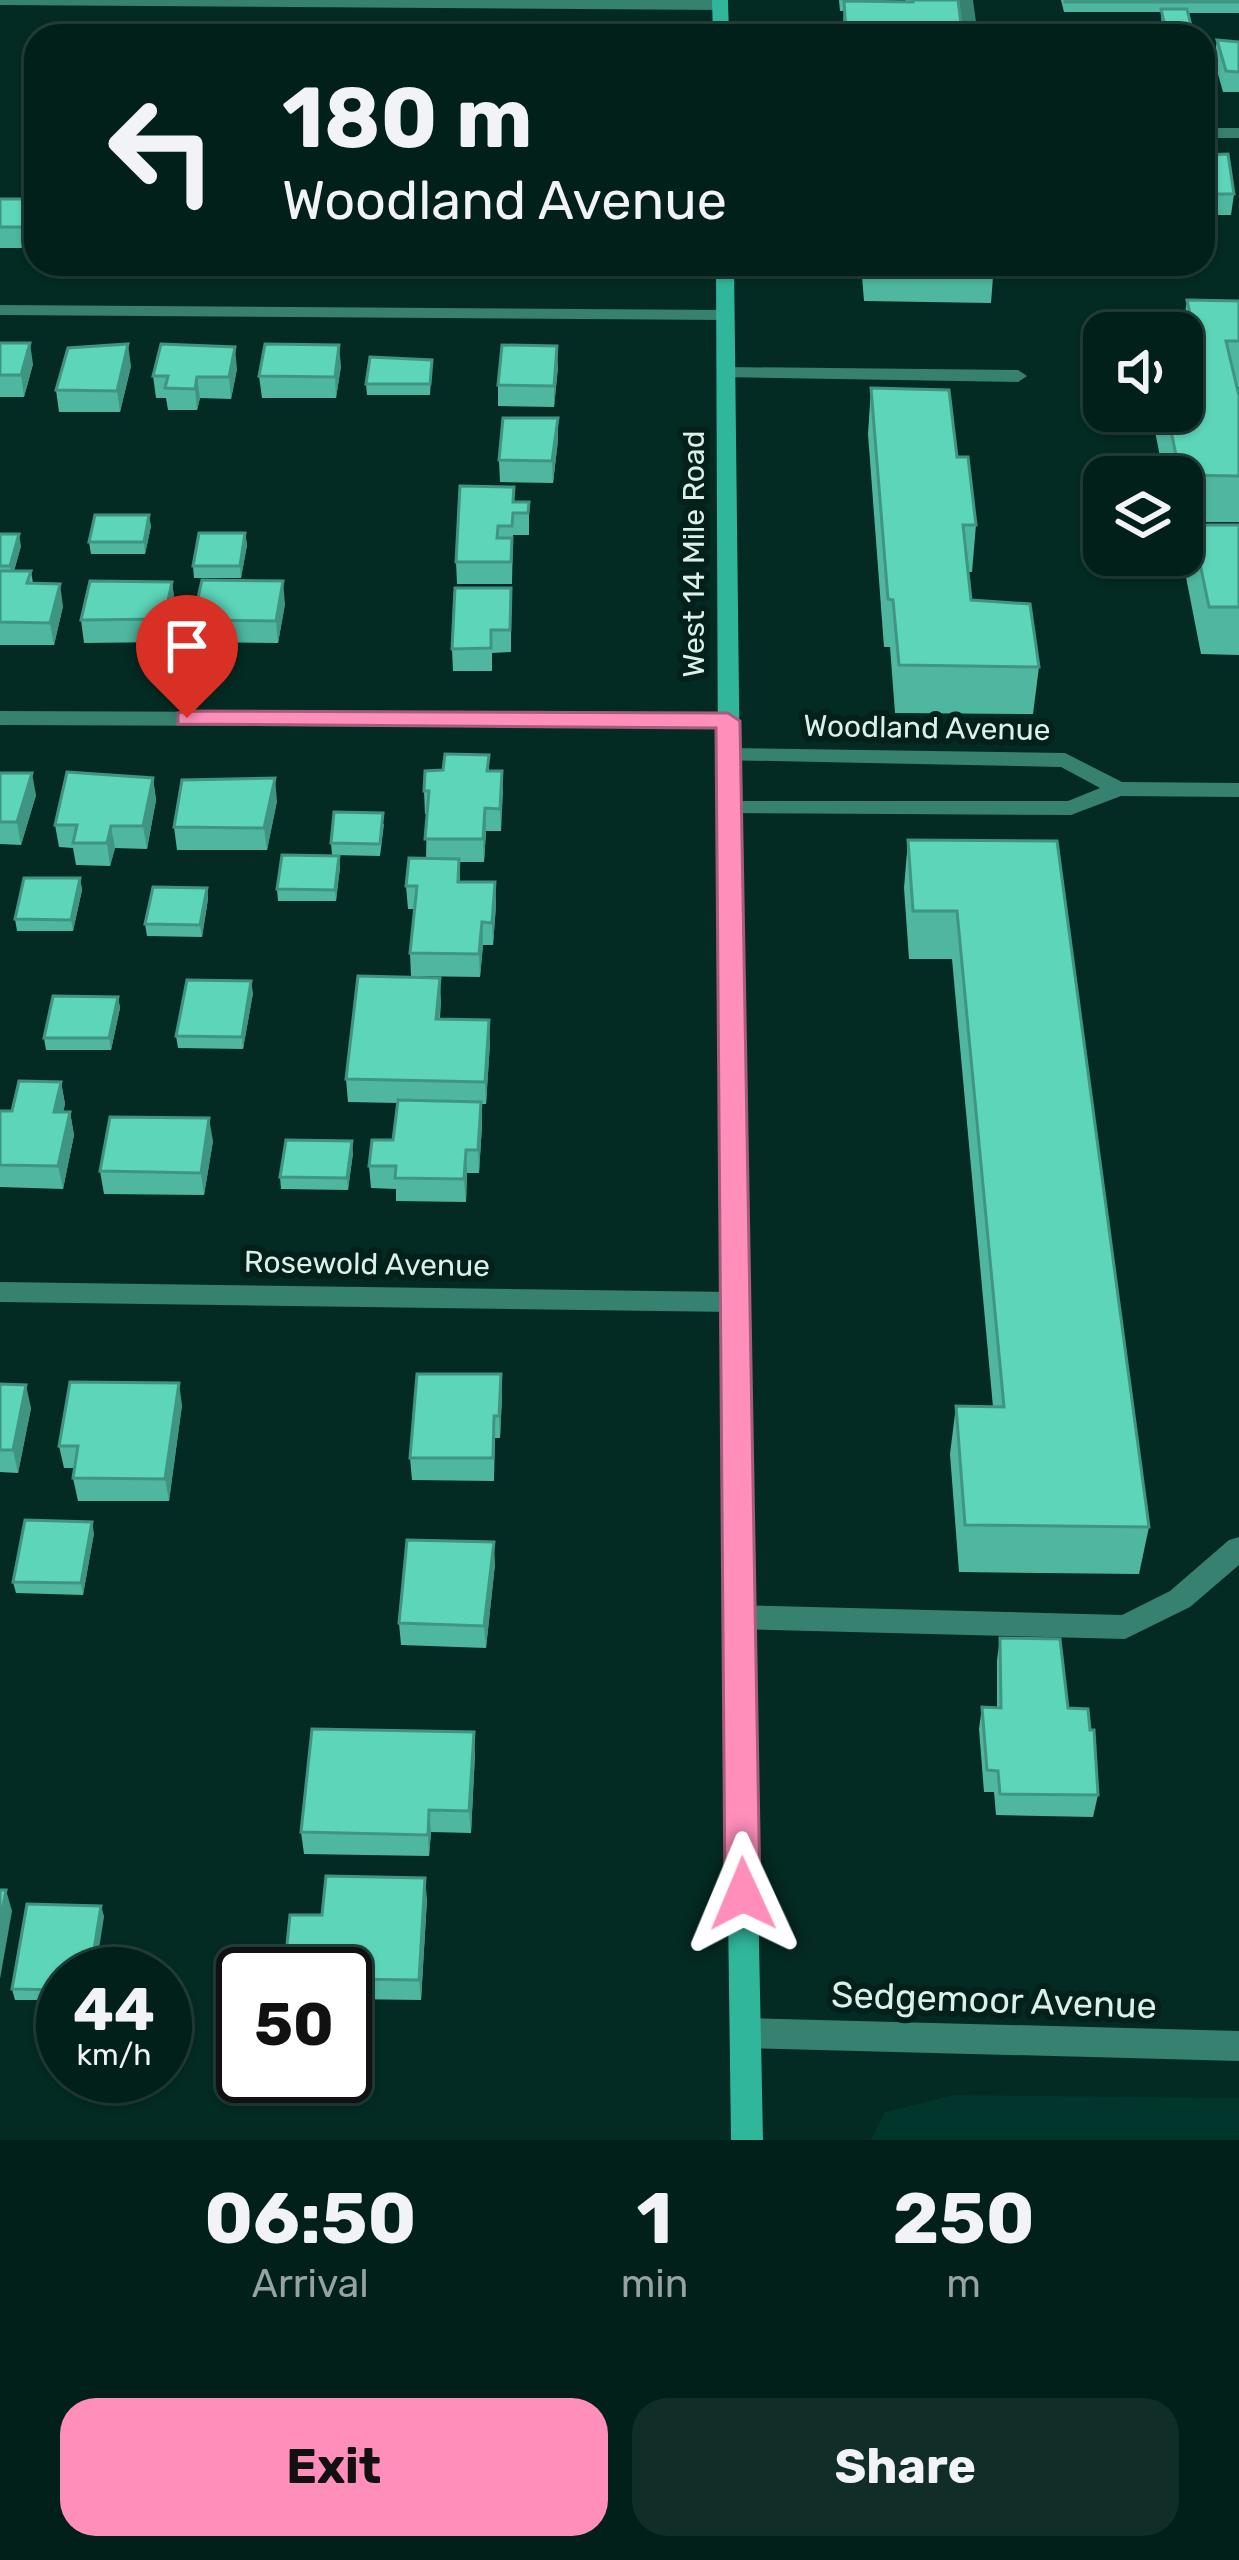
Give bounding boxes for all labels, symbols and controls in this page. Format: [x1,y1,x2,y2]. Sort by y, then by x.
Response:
text: 180 m [282,68,533,168]
icon: left [84,72,240,228]
text: Woodland Avenue [282,169,727,233]
map controls [1083,312,1203,576]
button: sound [1083,312,1203,432]
street label: West 14 Mile Road [676,431,712,678]
button: layers [1083,456,1203,576]
pin [136,595,238,718]
icon: arrive [154,613,220,679]
street label: Woodland Avenue [803,708,1051,748]
street label: Rosewold Avenue [244,1244,490,1284]
position arrow [680,1831,806,1957]
speed limit sign: 50 [216,1947,372,2103]
street label: Sedgemoor Avenue [830,1973,1158,2027]
text: 44 [73,1974,155,2045]
text: km/h [77,2037,151,2073]
text: 06:50 [204,2176,416,2261]
text: 1 [637,2176,672,2261]
text: 250 [893,2176,1035,2261]
text: Arrival [252,2261,369,2307]
text: min [621,2261,688,2307]
text: m [946,2261,981,2307]
button: Exit [60,2398,608,2536]
button: Share [632,2398,1179,2536]

